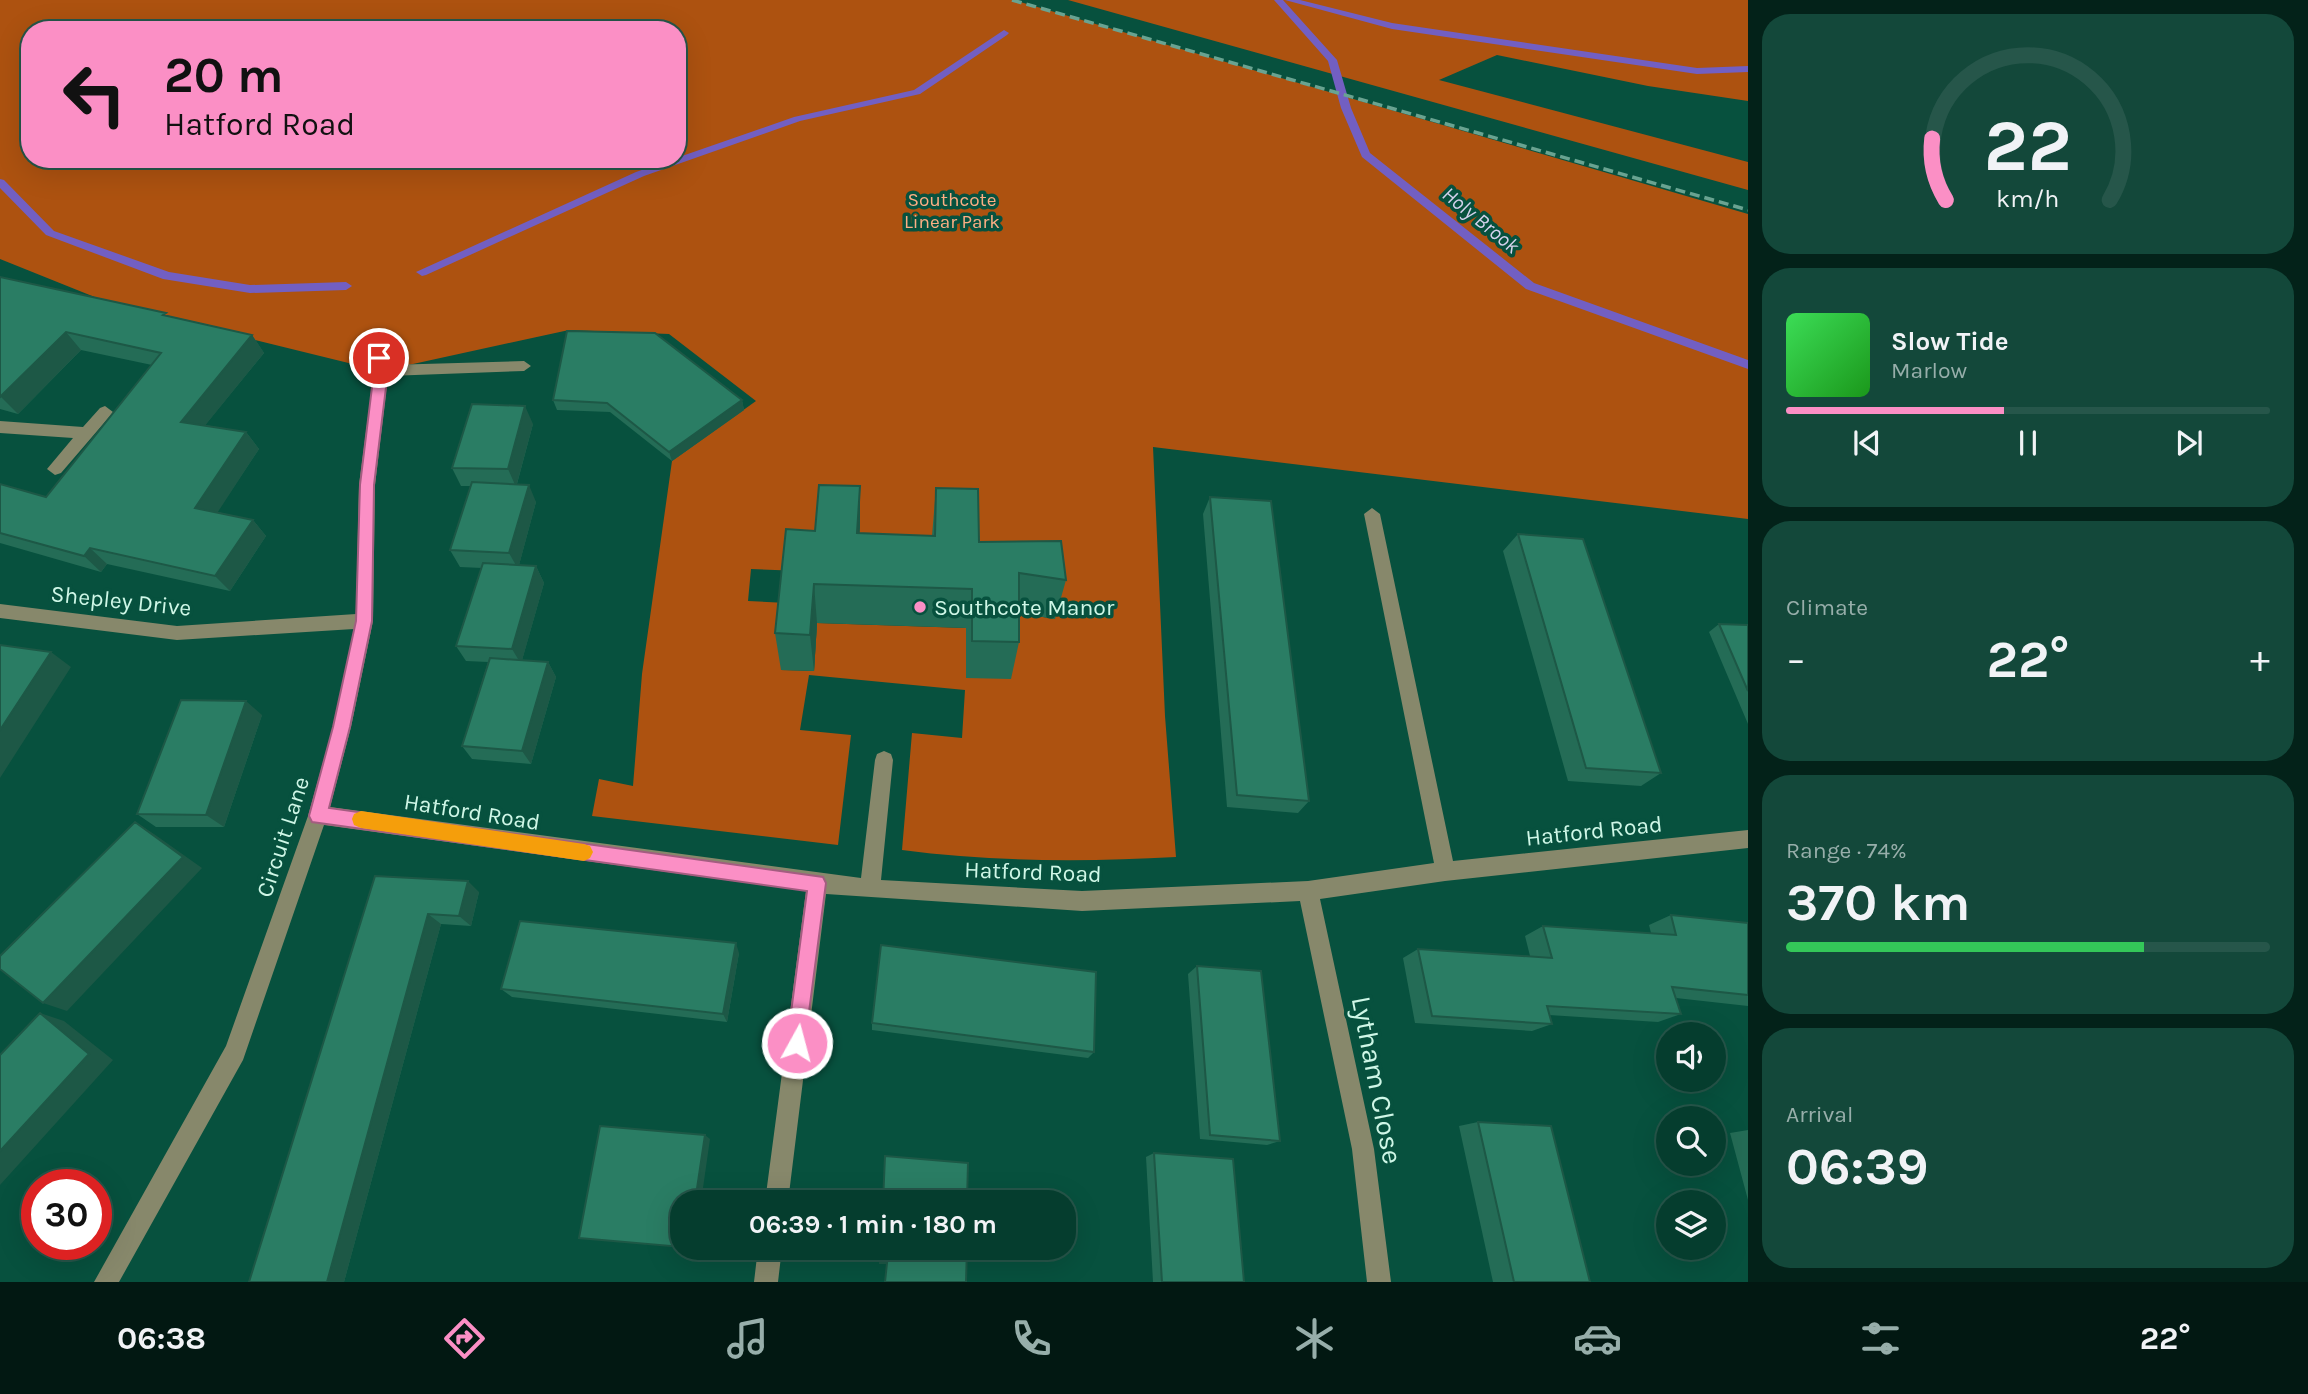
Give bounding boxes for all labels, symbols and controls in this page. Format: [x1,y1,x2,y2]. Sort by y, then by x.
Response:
text: 20 m [164,47,284,104]
icon: left [49,49,140,140]
text: 22 [1984,103,2072,188]
text: Hatford Road [164,106,355,143]
water label: Holy Brook [1438,182,1525,259]
text: km/h [1996,184,2060,213]
park label: Southcote Linear Park [904,189,1000,233]
text: Slow Tide [1891,326,2009,357]
pin [349,328,409,388]
icon: arrive [360,339,398,377]
text: Marlow [1891,357,1967,384]
icon: previous [1848,424,1886,462]
icon: pause [2009,424,2047,462]
icon: next [2170,424,2208,462]
street label: Shepley Drive [49,580,193,622]
place label: Southcote Manor [934,594,1115,621]
text: Climate [1786,594,1868,621]
marker: Southcote Manor [912,599,928,615]
text: 22° [1986,629,2070,690]
text: − [1786,637,1806,682]
text: + [2250,637,2270,682]
street label: Circuit Lane [251,773,315,901]
street label: Hatford Road [402,788,542,836]
street label: Hatford Road [1524,810,1664,852]
text: Range · 74% [1786,837,1907,864]
street label: Hatford Road [964,856,1102,888]
text: 370 km [1786,872,1970,933]
street label: Lytham Close [1345,993,1409,1167]
position arrow [760,1006,834,1080]
map controls [1656,1022,1726,1260]
button: sound [1656,1022,1726,1092]
text: Arrival [1786,1101,1853,1128]
button: search [1656,1106,1726,1176]
text: 06:39 [1786,1136,1929,1197]
speed limit sign: 30 [21,1169,112,1260]
button: layers [1656,1190,1726,1260]
text: 06:39 · 1 min · 180 m [749,1209,997,1240]
icon: directions [440,1314,489,1363]
icon: music [723,1314,772,1363]
icon: phone [1007,1314,1056,1363]
icon: climate [1290,1314,1339,1363]
icon: car [1573,1314,1622,1363]
icon: filters [1856,1314,1905,1363]
text: 06:38 [117,1320,206,1357]
text: 22° [2140,1320,2191,1357]

